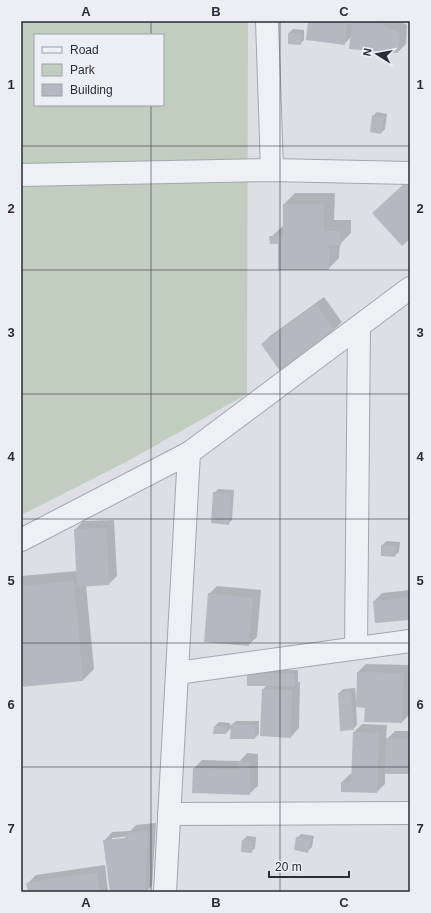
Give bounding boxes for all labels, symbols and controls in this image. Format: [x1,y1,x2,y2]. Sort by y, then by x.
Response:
text: A [81,4,91,19]
text: B [211,4,221,19]
text: C [339,4,349,19]
legend [34,34,164,106]
north arrow [357,34,397,74]
text: Road [70,43,99,57]
text: N [361,47,374,57]
text: Park [70,63,96,77]
text: 1 [7,77,15,92]
text: 1 [416,77,424,92]
text: Building [70,83,113,97]
text: 2 [7,201,15,216]
text: 2 [416,201,424,216]
text: 3 [7,325,15,340]
text: 3 [416,325,424,340]
text: 4 [7,449,15,464]
text: 4 [416,449,424,464]
text: 5 [7,573,15,588]
text: 5 [416,573,424,588]
text: 6 [7,697,15,712]
text: 6 [416,697,424,712]
text: 7 [7,821,15,836]
text: 7 [416,821,424,836]
scale bar [269,853,349,879]
text: 20 m [275,860,302,874]
text: A [81,895,91,910]
text: B [211,895,221,910]
text: C [339,895,349,910]

